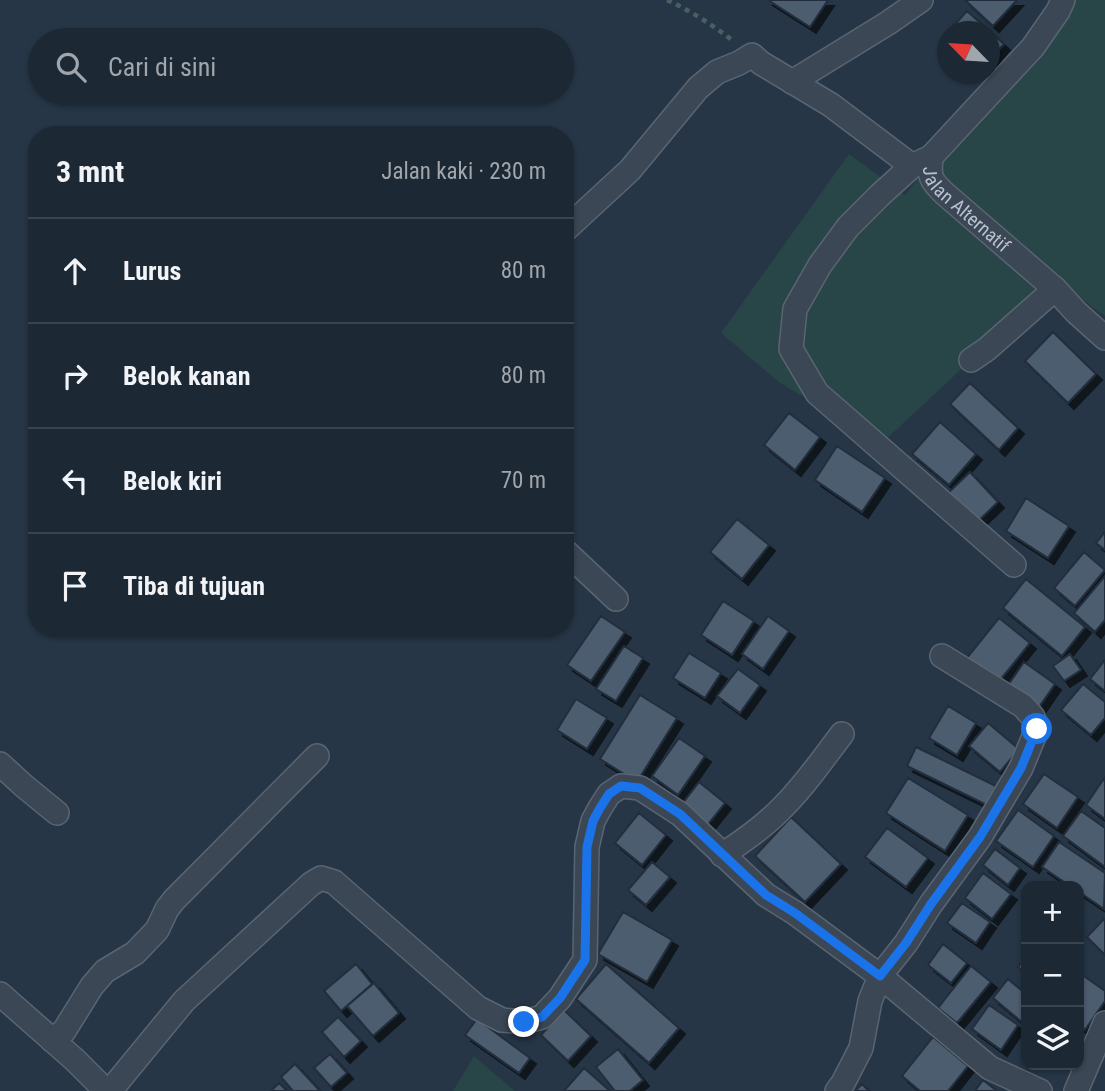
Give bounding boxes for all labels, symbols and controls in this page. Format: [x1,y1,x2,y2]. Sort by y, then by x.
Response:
north arrow [937,21,1000,84]
search box [28,28,574,105]
icon: search [52,48,90,86]
text: Cari di sini [108,52,216,82]
text: 3 mnt [56,154,124,189]
text: Jalan kaki · 230 m [381,158,546,185]
street label: Jalan Alternatif [919,166,1015,257]
icon: ahead [56,252,94,290]
text: Lurus [123,256,181,286]
text: 80 m [501,257,546,284]
icon: right [56,357,94,395]
text: Belok kanan [123,361,250,391]
text: 80 m [501,362,546,389]
icon: left [56,462,94,500]
text: Belok kiri [123,466,222,496]
text: 70 m [501,467,546,494]
icon: arrive [56,567,94,605]
text: Tiba di tujuan [123,571,265,601]
route start [1021,713,1052,744]
map controls [1021,881,1084,1070]
button: + [1021,881,1084,944]
button: − [1021,944,1084,1007]
route end [508,1006,539,1037]
button: layers [1021,1007,1084,1070]

